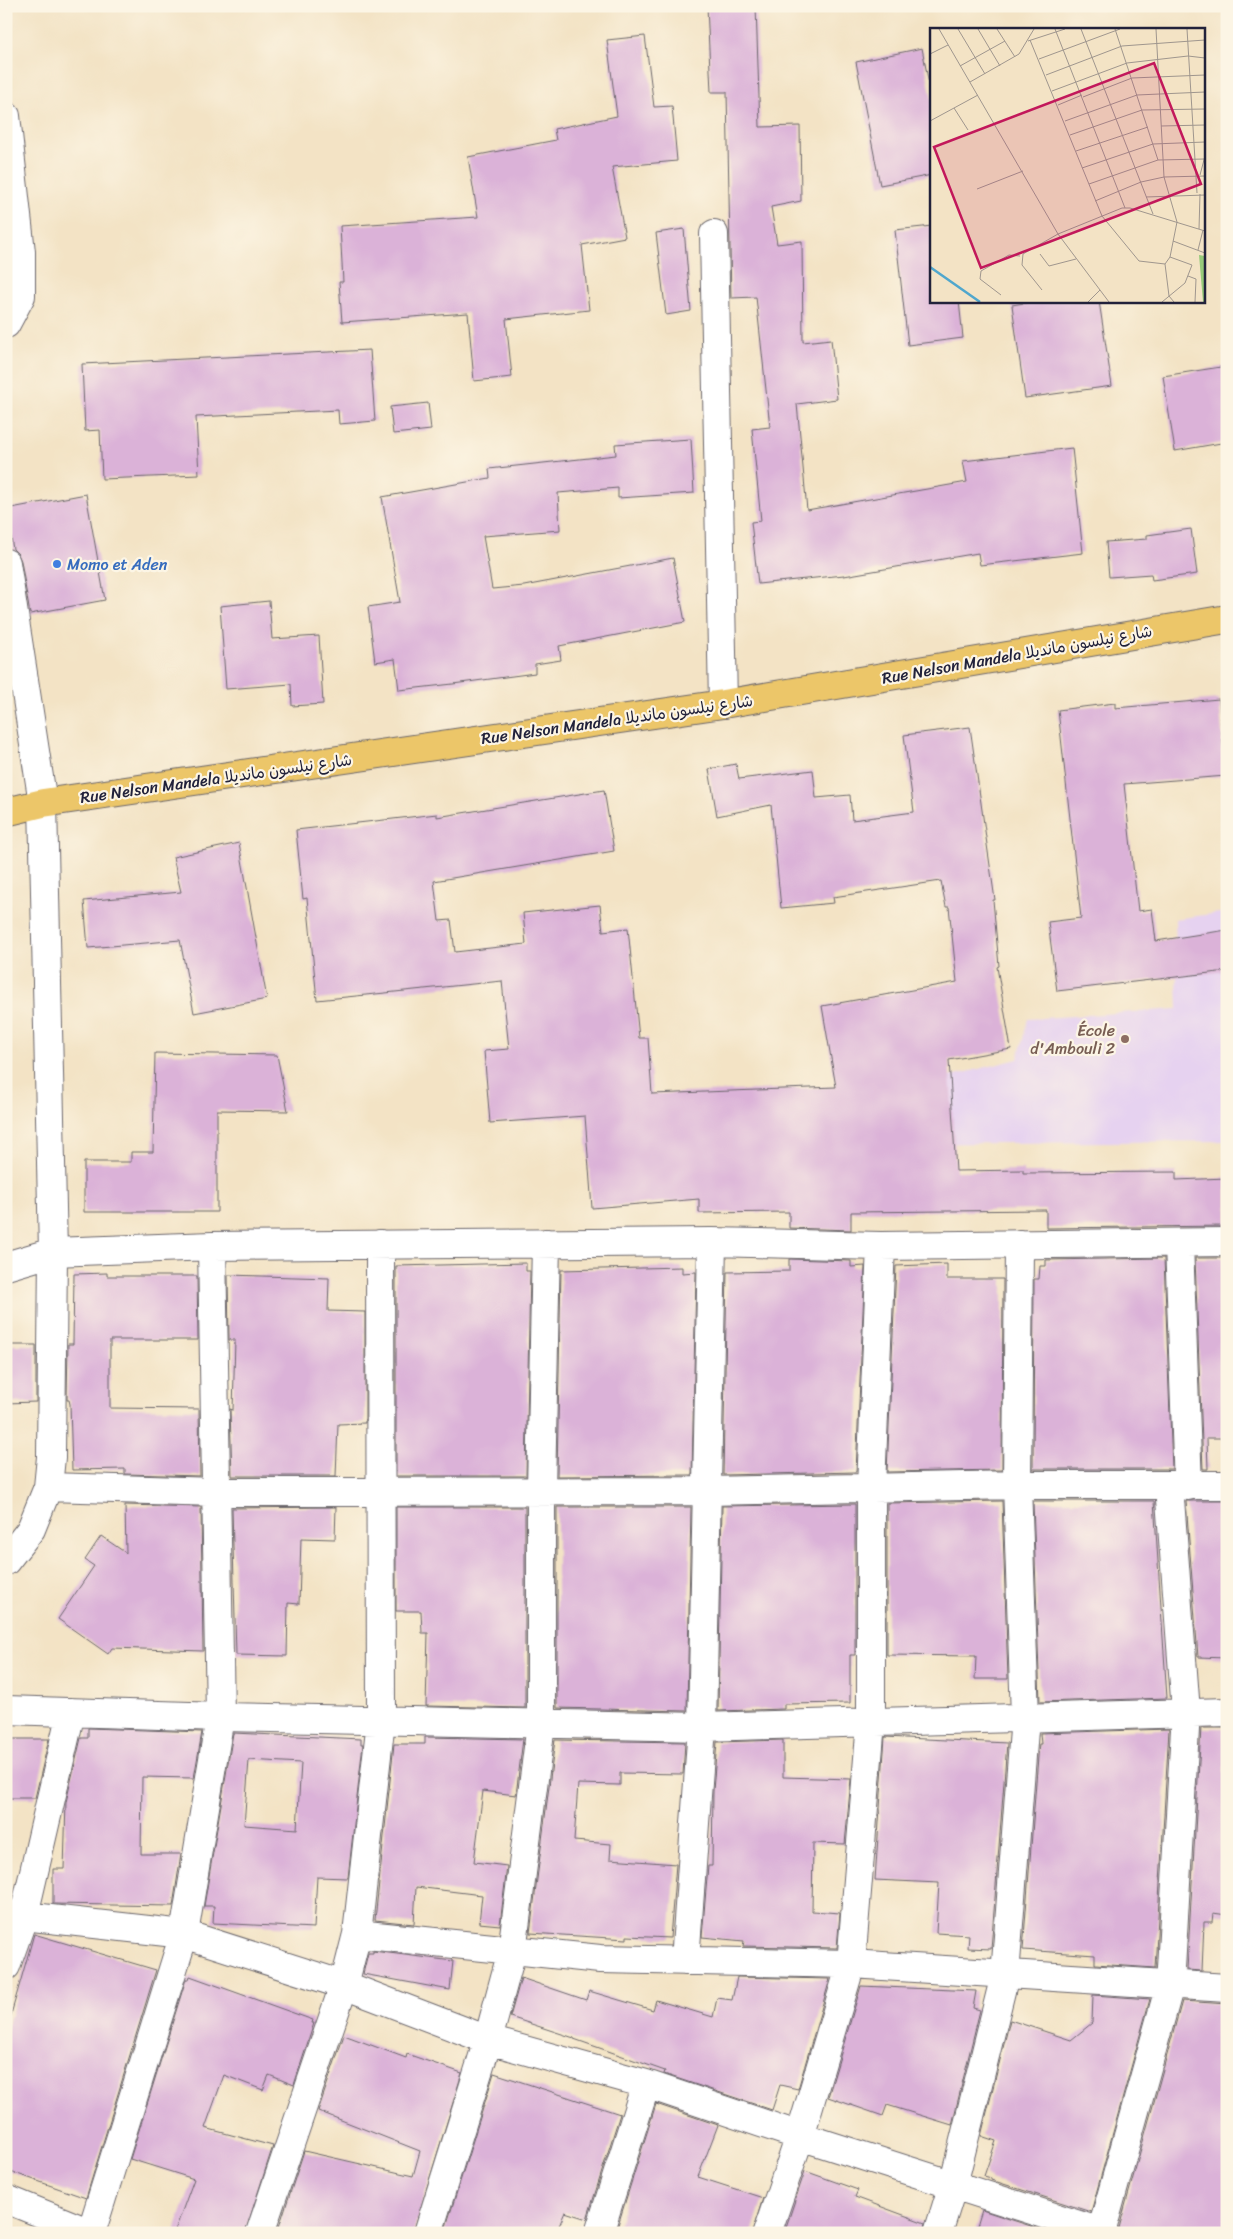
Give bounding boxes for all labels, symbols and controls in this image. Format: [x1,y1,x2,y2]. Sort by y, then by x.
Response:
inset map [930,28,1206,302]
place label: Momo et Aden [67,550,168,579]
marker: Momo et Aden [51,558,63,570]
street label: Rue Nelson Mandela شارع نيلسون مانديلا [880,616,1155,693]
street label: Rue Nelson Mandela شارع نيلسون مانديلا [479,686,755,753]
street label: Rue Nelson Mandela شارع نيلسون مانديلا [78,745,354,812]
place label: École d'Ambouli 2 [1030,1016,1115,1063]
marker: École d'Ambouli 2 [1119,1033,1131,1045]

